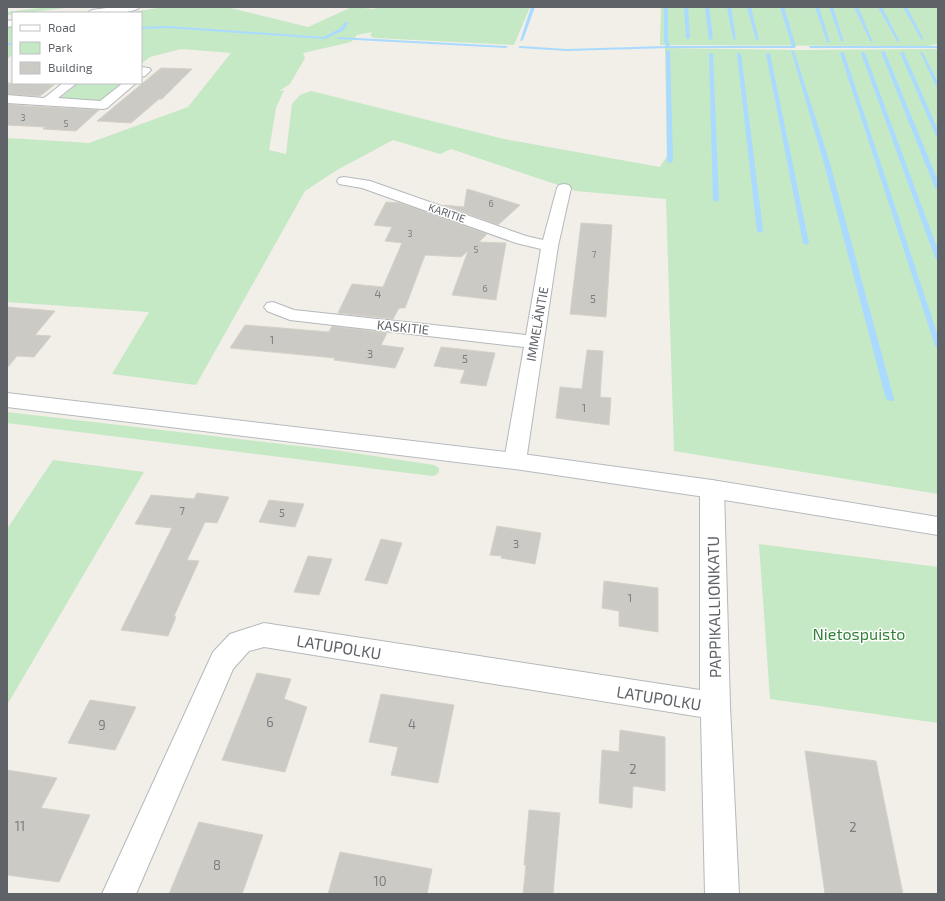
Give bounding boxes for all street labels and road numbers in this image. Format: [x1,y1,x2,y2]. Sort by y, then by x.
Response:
street label: KARITIE [427,200,467,225]
street label: IMMELÄNTIE [523,285,551,363]
street label: KASKITIE [376,316,430,338]
street label: PAPPIKALLIONKATU [703,536,724,678]
street label: LATUPOLKU [295,630,383,663]
street label: LATUPOLKU [615,681,703,714]

